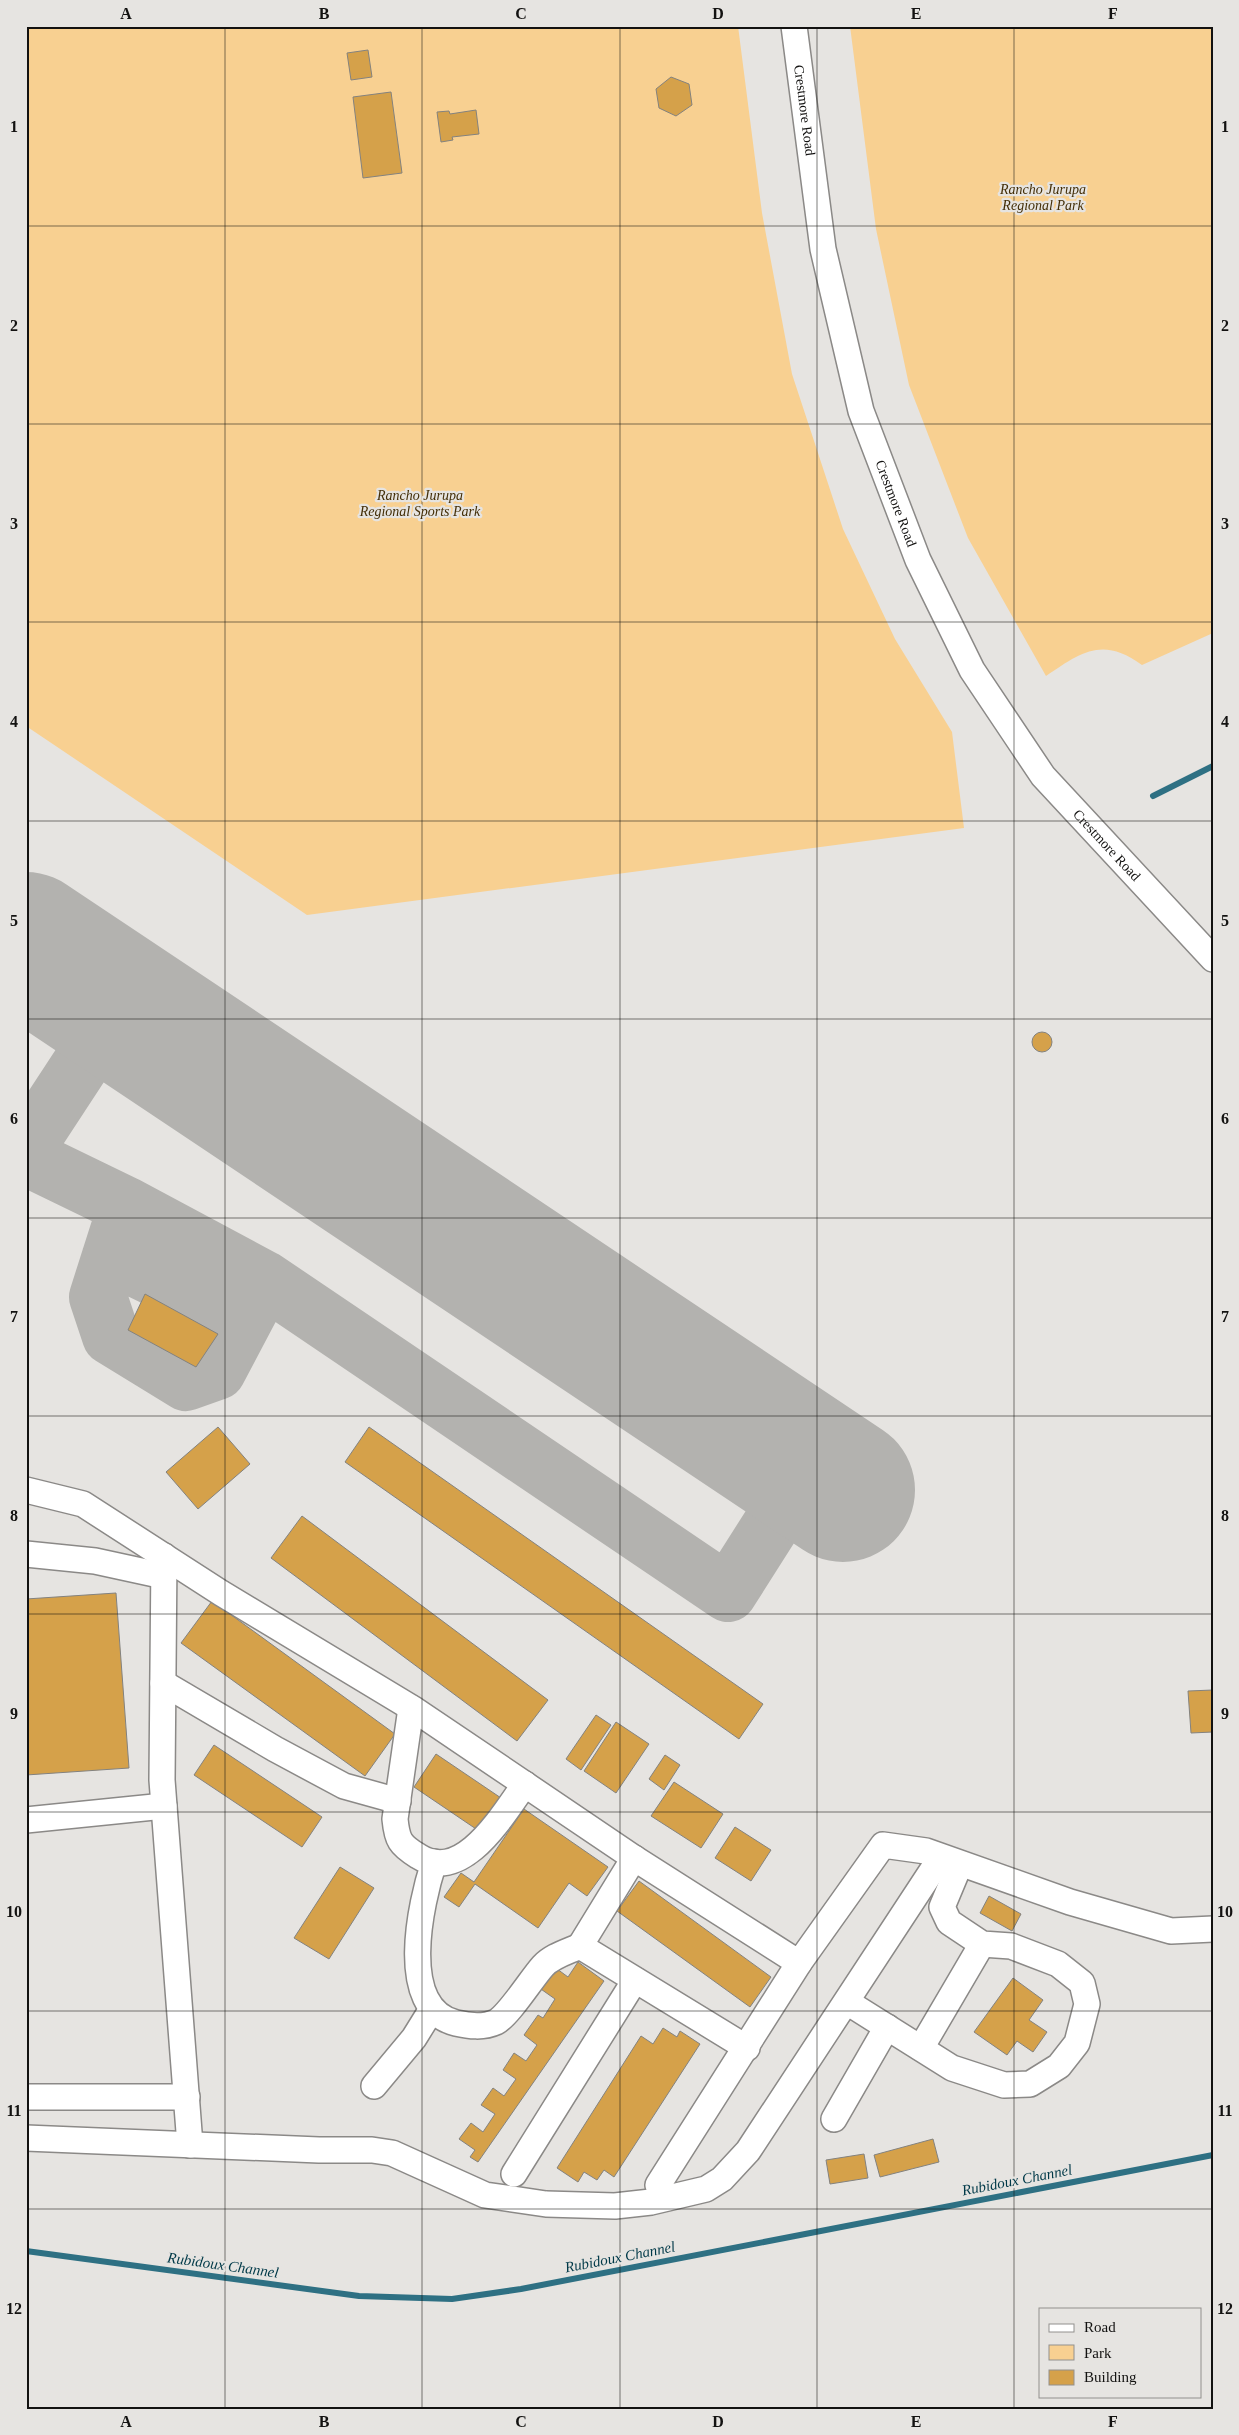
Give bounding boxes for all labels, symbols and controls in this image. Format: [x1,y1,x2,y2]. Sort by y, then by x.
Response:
text: A [120,5,132,22]
text: B [319,5,330,22]
text: C [515,5,527,22]
text: D [712,5,724,22]
text: E [911,5,921,22]
text: F [1108,5,1118,22]
street label: Crestmore Road [792,64,818,157]
text: 1 [10,118,18,135]
text: 1 [1221,118,1229,135]
park label: Rancho Jurupa Regional Park [999,182,1086,213]
text: 2 [10,317,18,334]
text: 2 [1221,317,1229,334]
street label: Crestmore Road [873,458,920,549]
park label: Rancho Jurupa Regional Sports Park [359,488,481,519]
text: 3 [10,515,18,532]
text: 3 [1221,515,1229,532]
text: 4 [10,713,18,730]
text: 4 [1221,713,1229,730]
street label: Crestmore Road [1070,806,1144,884]
text: 5 [10,912,18,929]
text: 5 [1221,912,1229,929]
text: 6 [10,1110,18,1127]
text: 6 [1221,1110,1229,1127]
text: 7 [10,1308,18,1325]
text: 7 [1221,1308,1229,1325]
text: 8 [10,1507,18,1524]
text: 8 [1221,1507,1229,1524]
text: 9 [10,1705,18,1722]
text: 9 [1221,1705,1229,1722]
text: 10 [6,1903,22,1920]
text: 10 [1217,1903,1233,1920]
text: 11 [6,2102,22,2119]
text: 11 [1217,2102,1233,2119]
water label: Rubidoux Channel [959,2161,1074,2199]
water label: Rubidoux Channel [562,2238,677,2276]
water label: Rubidoux Channel [165,2249,280,2281]
text: 12 [6,2300,22,2317]
text: 12 [1217,2300,1233,2317]
legend [1039,2308,1202,2398]
text: Road [1084,2319,1116,2335]
text: Park [1084,2345,1112,2361]
text: Building [1084,2369,1137,2385]
text: A [120,2413,132,2430]
text: B [319,2413,330,2430]
text: C [515,2413,527,2430]
text: D [712,2413,724,2430]
text: E [911,2413,921,2430]
text: F [1108,2413,1118,2430]

